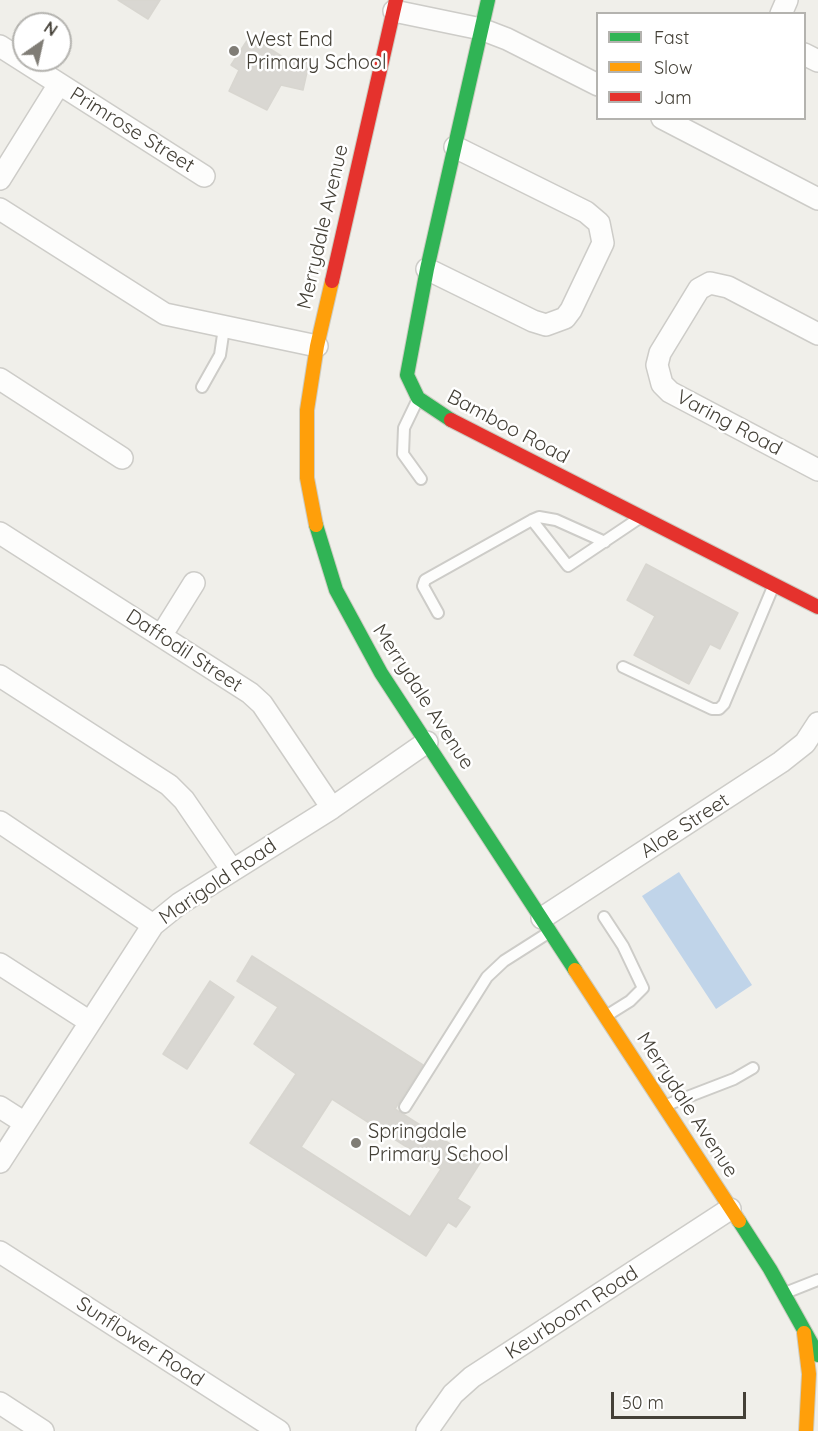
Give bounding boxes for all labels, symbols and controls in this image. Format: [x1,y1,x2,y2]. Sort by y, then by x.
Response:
north arrow [12,12,72,72]
legend [596,12,806,120]
text: N [40,17,61,40]
text: Fast [654,26,689,49]
place label: West End Primary School [246,28,386,75]
marker: West End Primary School [227,44,241,58]
text: Slow [654,56,692,79]
street label: Primrose Street [65,82,199,178]
text: Jam [654,86,692,109]
street label: Merrydale Avenue [292,142,354,312]
street label: Bamboo Road [443,385,573,469]
street label: Varing Road [672,385,786,461]
street label: Daffodil Street [121,604,247,698]
street label: Merrydale Avenue [367,620,479,774]
street label: Aloe Street [636,788,734,864]
street label: Marigold Road [155,834,281,930]
street label: Merrydale Avenue [631,1028,743,1182]
place label: Springdale Primary School [368,1120,508,1167]
marker: Springdale Primary School [349,1136,363,1150]
street label: Keurboom Road [501,1261,643,1365]
street label: Sunflower Road [72,1292,208,1392]
scale bar [614,1380,749,1418]
text: 50 m [622,1391,664,1414]

